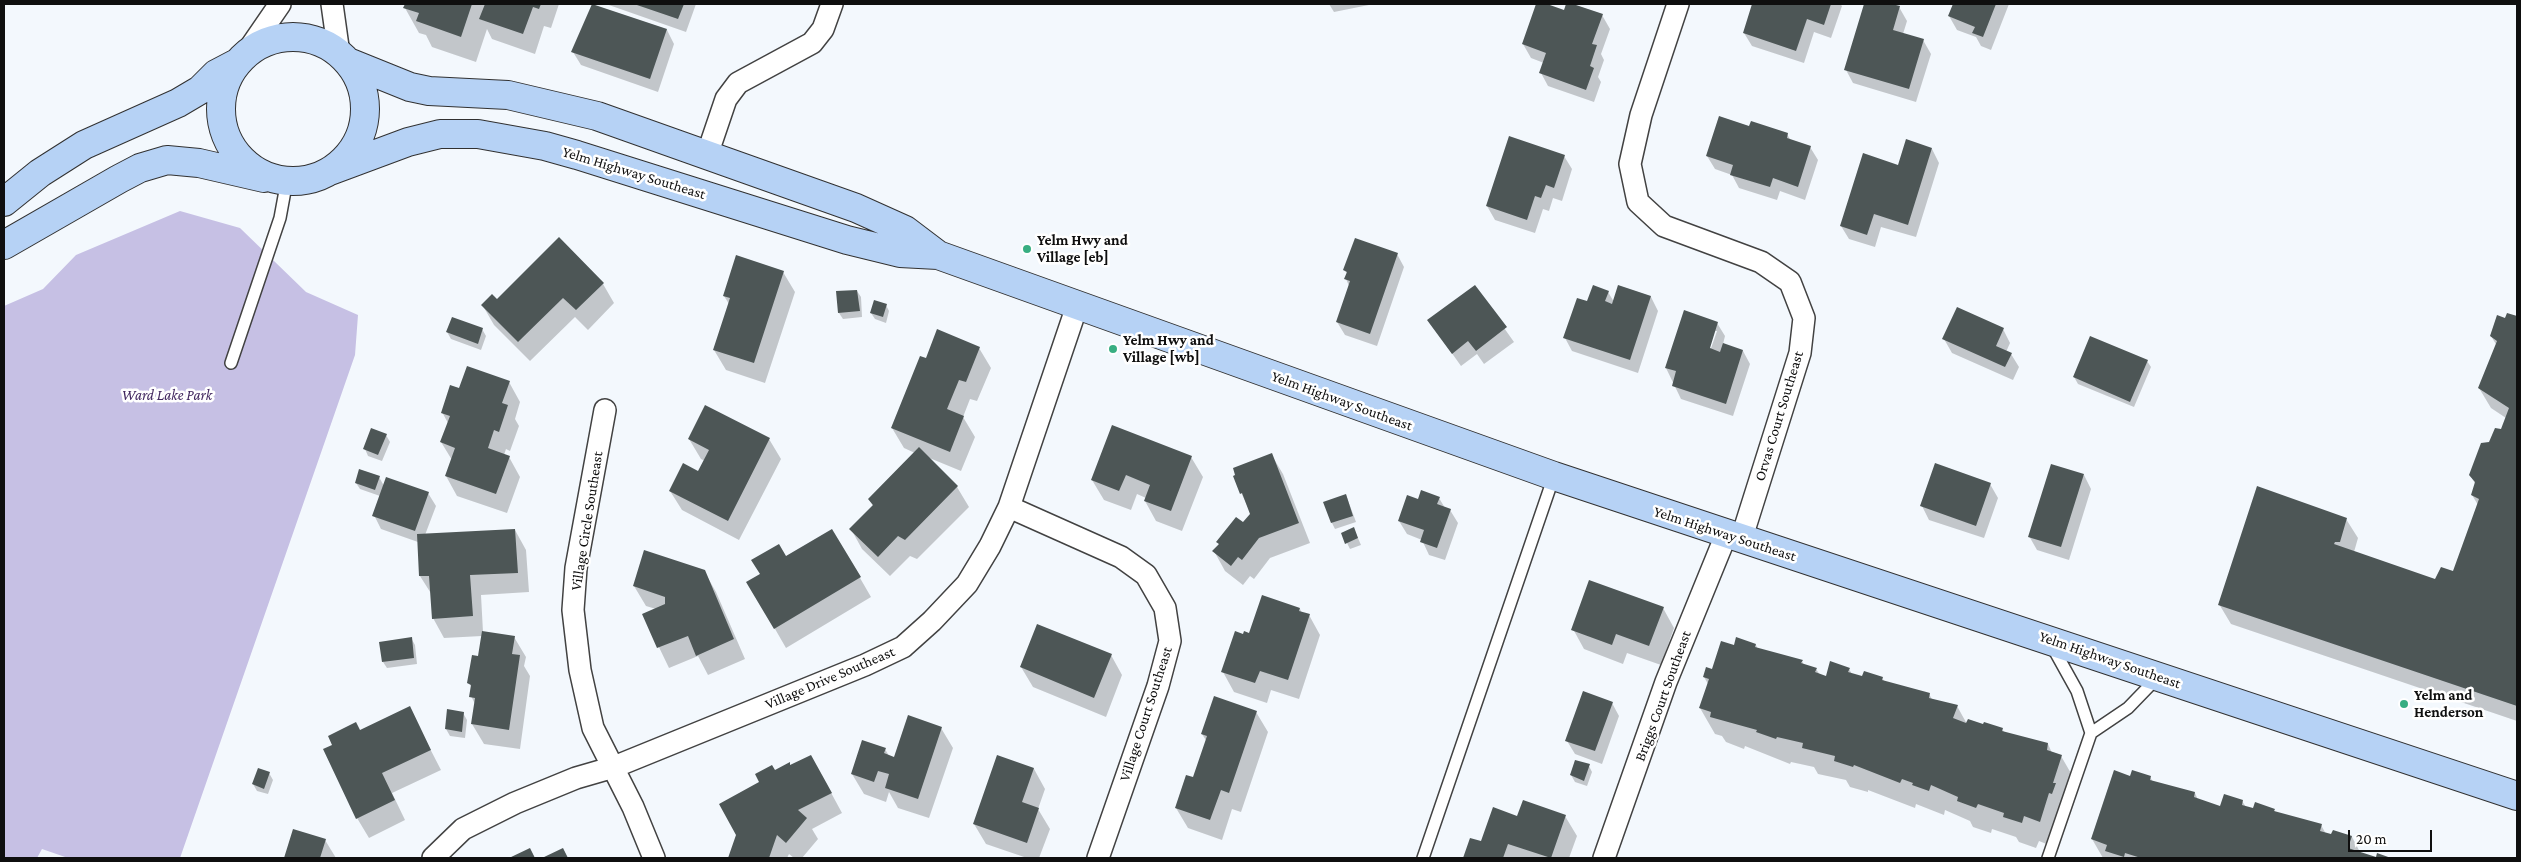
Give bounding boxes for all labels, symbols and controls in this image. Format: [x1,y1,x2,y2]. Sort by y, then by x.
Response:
street label: Yelm Highway Southeast [560,143,708,203]
place label: Yelm Hwy and Village [eb] [1037,231,1128,266]
marker: Yelm Hwy and Village [eb] [1021,243,1033,255]
place label: Yelm Hwy and Village [wb] [1123,331,1214,366]
marker: Yelm Hwy and Village [wb] [1107,343,1119,355]
street label: Orvas Court Southeast [1751,349,1807,483]
street label: Yelm Highway Southeast [1269,367,1415,435]
park label: Ward Lake Park [122,386,212,404]
street label: Village Circle Southeast [567,450,607,592]
street label: Yelm Highway Southeast [1652,502,1798,566]
street label: Yelm Highway Southeast [2037,627,2183,693]
street label: Briggs Court Southeast [1631,628,1695,764]
street label: Village Drive Southeast [763,643,897,713]
street label: Village Court Southeast [1116,644,1176,784]
place label: Yelm and Henderson [2414,686,2483,721]
marker: Yelm and Henderson [2398,698,2410,710]
scale bar [2351,820,2435,852]
text: 20 m [2356,831,2387,847]

